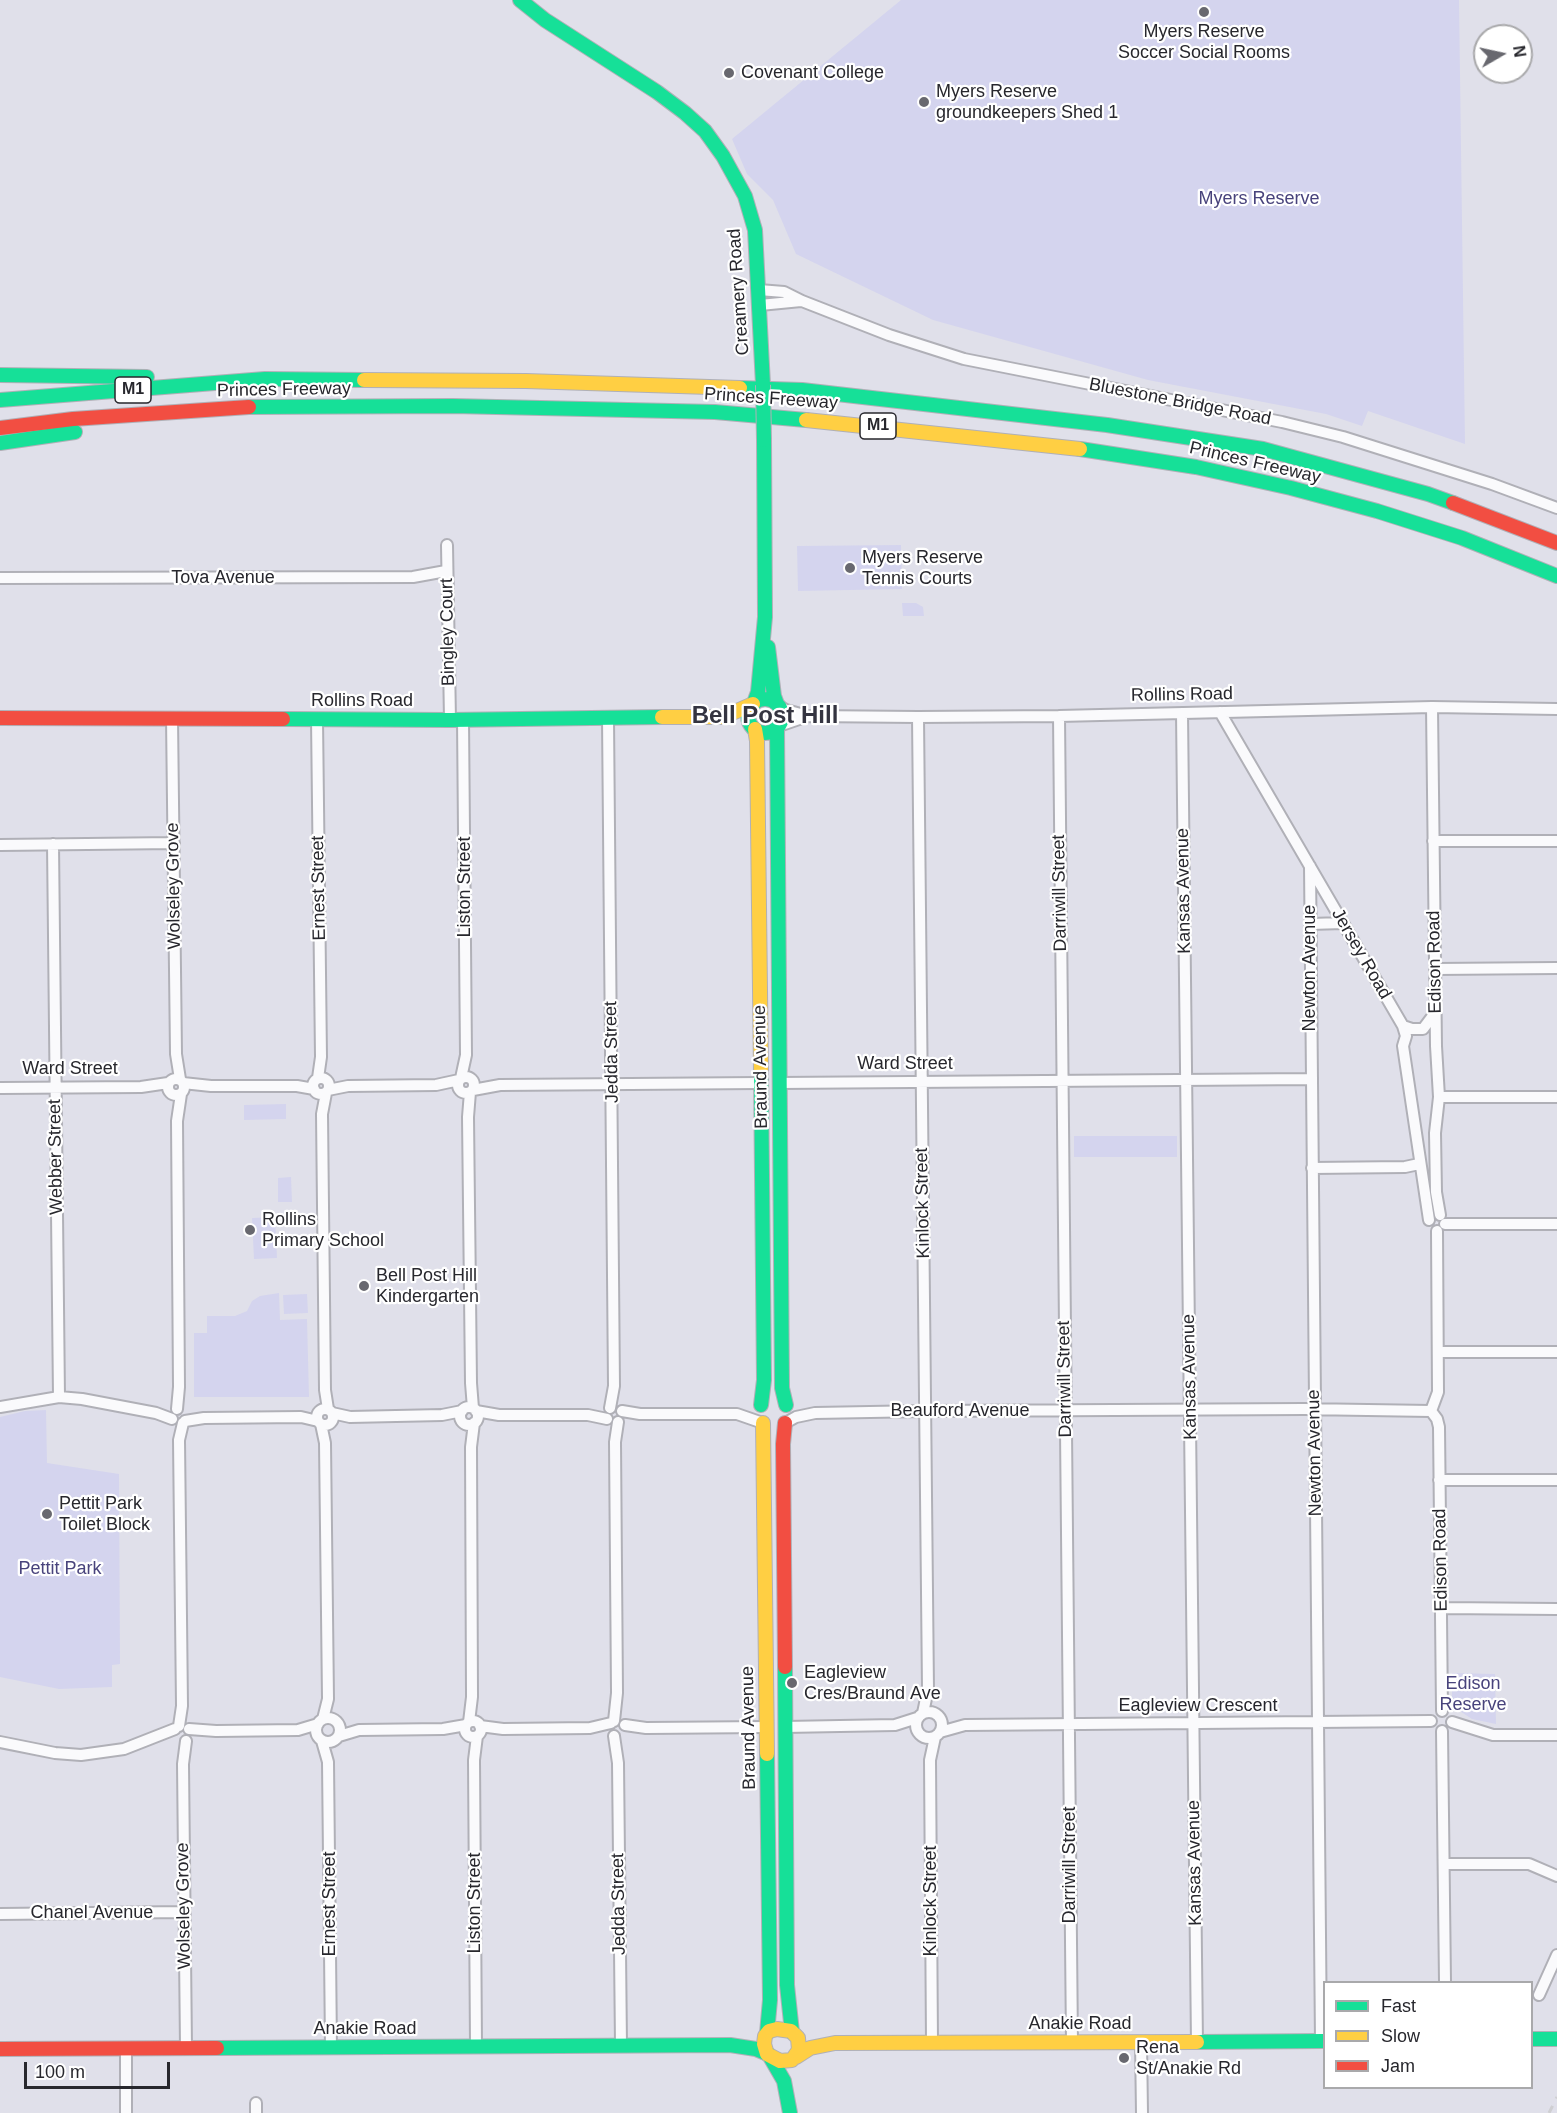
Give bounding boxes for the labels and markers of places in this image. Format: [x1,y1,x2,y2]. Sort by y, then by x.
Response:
marker: Myers Reserve Soccer Social Rooms [1197,5,1211,19]
place label: Myers Reserve Soccer Social Rooms [1118,21,1290,63]
place label: Covenant College [741,62,884,84]
marker: Covenant College [722,66,736,80]
place label: Myers Reserve groundkeepers Shed 1 [936,81,1118,124]
marker: Myers Reserve groundkeepers Shed 1 [917,95,931,109]
place label: Myers Reserve Tennis Courts [862,547,983,590]
marker: Myers Reserve Tennis Courts [843,561,857,575]
place label: Rollins Primary School [262,1209,384,1252]
marker: Rollins Primary School [243,1223,257,1237]
place label: Bell Post Hill Kindergarten [376,1265,479,1308]
marker: Bell Post Hill Kindergarten [357,1279,371,1293]
place label: Pettit Park Toilet Block [59,1493,150,1536]
marker: Pettit Park Toilet Block [40,1507,54,1521]
place label: Eagleview Cres/Braund Ave [804,1662,941,1704]
marker: Eagleview Cres/Braund Ave [785,1676,799,1690]
place label: Rena St/Anakie Rd [1136,2037,1241,2080]
marker: Rena St/Anakie Rd [1117,2051,1131,2065]

